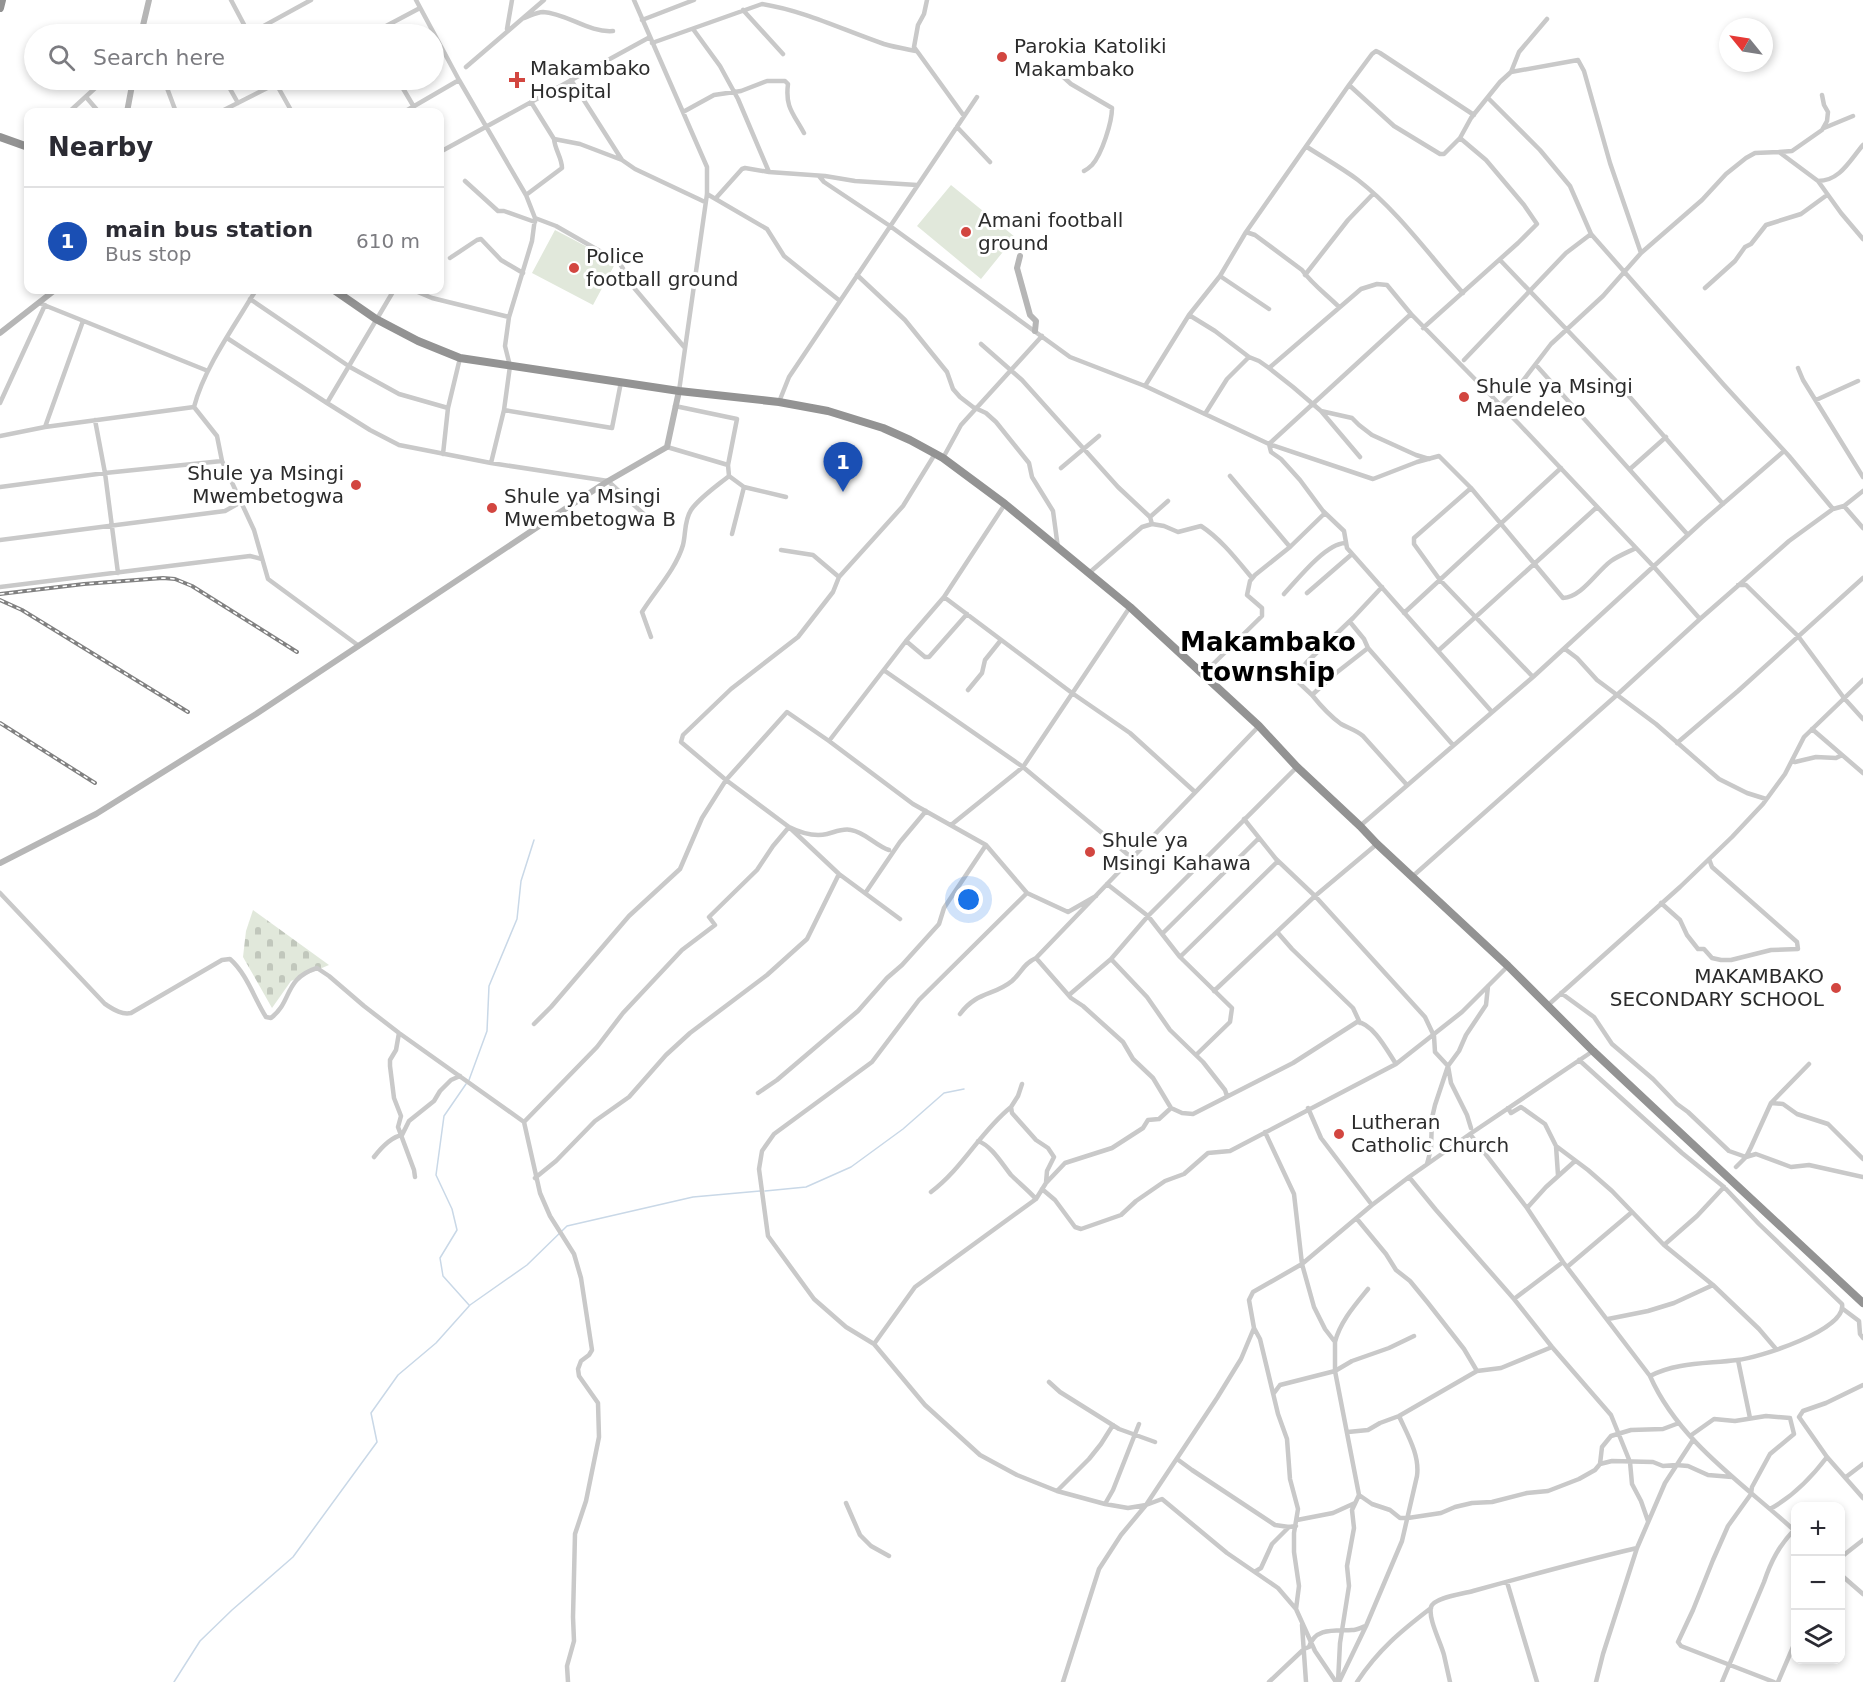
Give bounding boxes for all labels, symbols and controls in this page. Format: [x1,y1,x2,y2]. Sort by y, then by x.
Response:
north arrow [1719,18,1773,72]
search box [24,24,444,90]
place label: Parokia Katoliki Makambako [1014,34,1167,81]
icon: search [45,41,78,74]
text: Search here [93,45,225,70]
marker: Parokia Katoliki Makambako [995,50,1009,64]
place label: Makambako Hospital [530,56,651,103]
marker: Makambako Hospital [508,71,526,89]
text: Nearby [48,132,153,162]
place label: Amani football ground [978,208,1123,255]
text: main bus station [105,217,313,242]
marker: Amani football ground [959,225,973,239]
text: 1 [61,229,74,253]
text: 610 m [356,229,420,253]
text: Bus stop [105,242,191,266]
place label: Police football ground [586,244,739,291]
marker: Police football ground [567,261,581,275]
place label: Shule ya Msingi Maendeleo [1476,374,1633,421]
marker: Shule ya Msingi Maendeleo [1457,390,1471,404]
pin: 1 [824,442,862,492]
place label: Shule ya Msingi Mwembetogwa [187,461,344,508]
marker: Shule ya Msingi Mwembetogwa [349,478,363,492]
place label: Shule ya Msingi Mwembetogwa B [504,484,676,531]
marker: Shule ya Msingi Mwembetogwa B [485,501,499,515]
district label: Makambako township [1180,627,1356,687]
place label: Shule ya Msingi Kahawa [1102,828,1251,875]
marker: Shule ya Msingi Kahawa [1083,845,1097,859]
your location [954,885,983,914]
place label: MAKAMBAKO SECONDARY SCHOOL [1610,964,1825,1011]
marker: MAKAMBAKO SECONDARY SCHOOL [1829,981,1843,995]
place label: Lutheran Catholic Church [1351,1110,1509,1157]
marker: Lutheran Catholic Church [1332,1127,1346,1141]
map controls [1791,1502,1845,1664]
button: + [1791,1502,1845,1556]
button: − [1791,1556,1845,1610]
button: layers [1791,1610,1845,1664]

